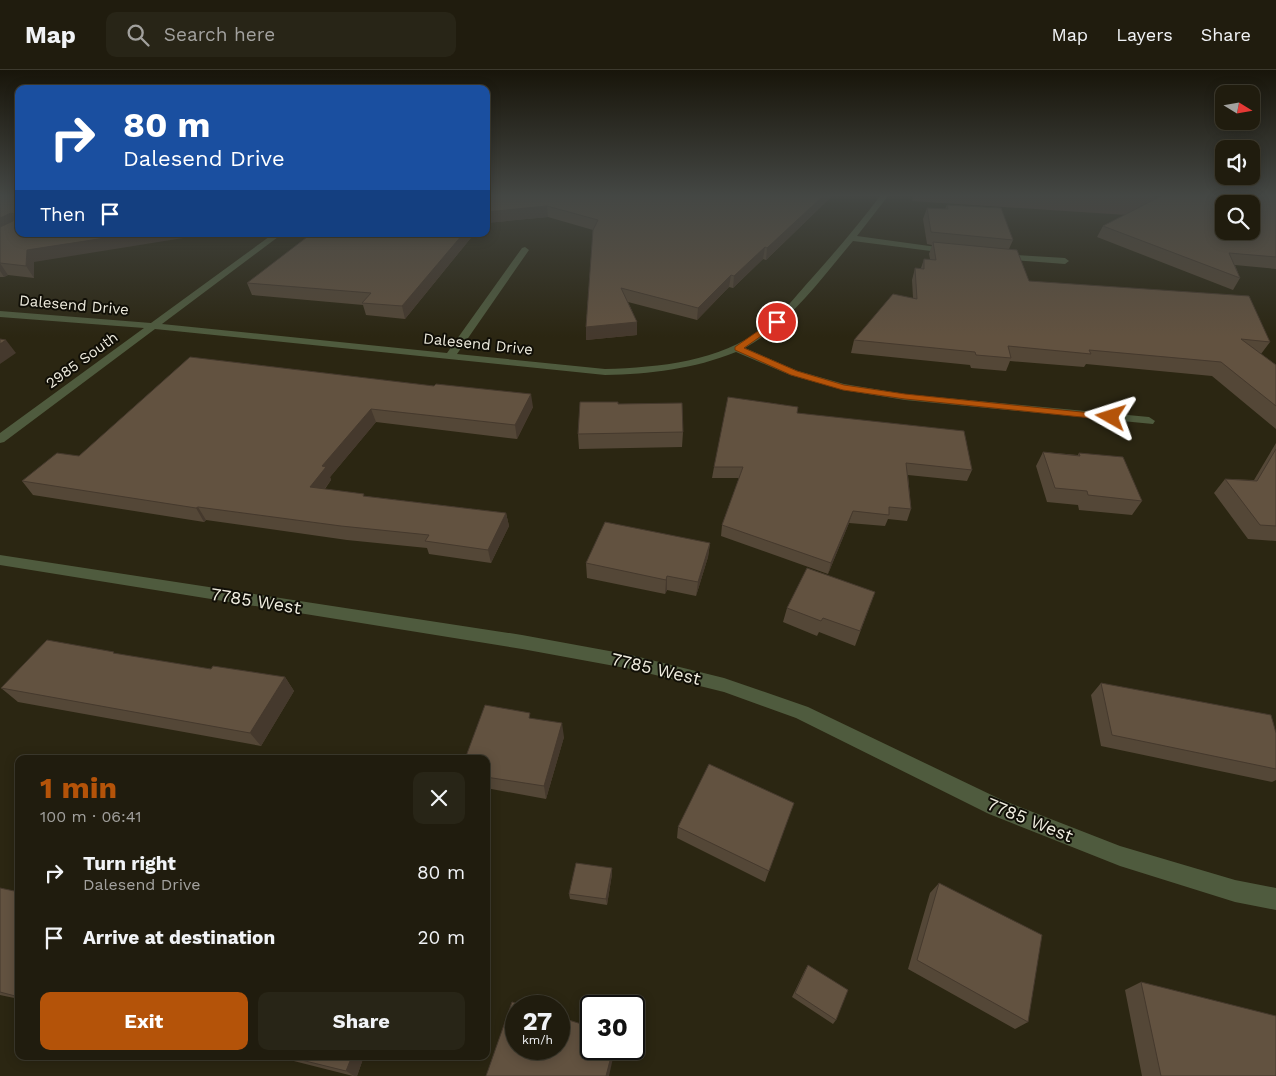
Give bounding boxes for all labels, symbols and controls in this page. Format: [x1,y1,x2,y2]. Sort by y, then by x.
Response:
search box [106,12,456,57]
text: Map [25,21,76,49]
icon: search [124,21,152,49]
text: Search here [164,23,275,46]
text: Map [1051,24,1088,45]
text: Layers [1116,24,1173,45]
text: Share [1201,24,1251,45]
north arrow [1215,85,1260,130]
map controls [1215,85,1260,240]
text: 80 m [123,104,210,146]
icon: right [40,105,105,170]
button: sound [1215,140,1260,185]
text: Dalesend Drive [123,146,285,171]
button: search [1215,195,1260,240]
icon: arrive [96,200,124,228]
text: Then [40,203,86,226]
street label: Dalesend Drive [18,291,130,319]
pin [756,301,798,343]
icon: arrive [763,308,791,336]
street label: 2985 South [43,328,121,392]
street label: Dalesend Drive [422,329,534,359]
position arrow [1084,390,1136,442]
street label: 7785 West [209,583,303,618]
street label: 7785 West [609,648,703,689]
text: 1 min [40,770,117,805]
button: close [413,772,465,824]
street label: 7785 West [984,793,1077,847]
text: 100 m · 06:41 [40,807,142,826]
text: Turn right [83,852,176,875]
icon: right [40,859,68,887]
text: 80 m [417,861,465,884]
text: Dalesend Drive [83,875,201,894]
icon: arrive [40,924,68,952]
text: Arrive at destination [83,926,275,949]
text: 20 m [418,926,465,949]
button: Exit [40,992,248,1050]
button: Share [258,992,465,1050]
speed limit sign: 30 [580,995,645,1060]
text: 27 [523,1007,552,1036]
text: km/h [522,1033,553,1047]

